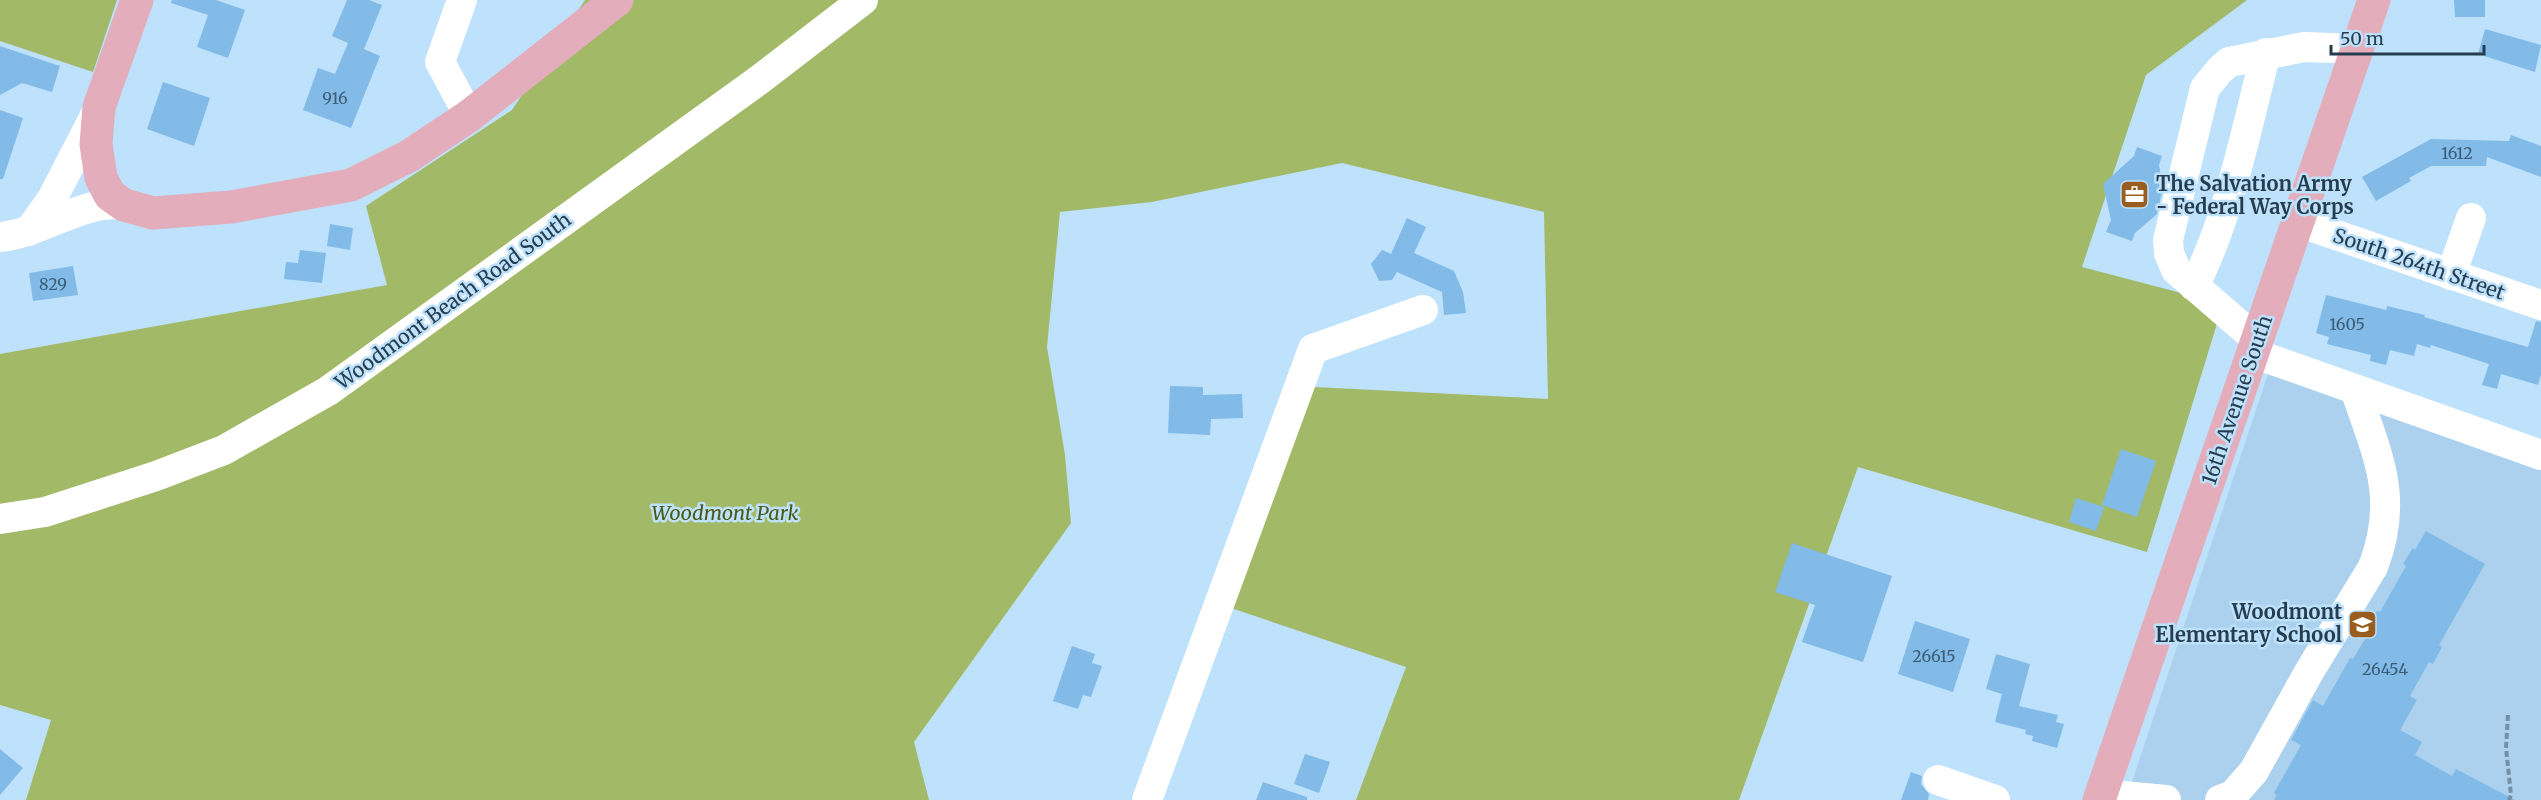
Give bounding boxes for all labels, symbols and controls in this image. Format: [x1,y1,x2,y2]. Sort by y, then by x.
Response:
scale bar [2331,18,2484,56]
text: 50 m [2340,27,2384,50]
house number: 916 [322,88,348,108]
house number: 1612 [2441,143,2473,163]
place label: The Salvation Army - Federal Way Corps [2156,171,2354,219]
office icon: The Salvation Army - Federal Way Corps [2119,179,2151,211]
street label: Woodmont Beach Road South [329,207,576,395]
street label: South 264th Street [2330,222,2509,305]
house number: 829 [39,274,67,294]
street label: 16th Avenue South [2196,312,2277,488]
house number: 1605 [2329,314,2365,334]
park label: Woodmont Park [652,500,798,525]
place label: Woodmont Elementary School [2155,599,2342,647]
school or university icon: Woodmont Elementary School [2347,608,2379,640]
house number: 26615 [1912,646,1956,666]
house number: 26454 [2362,659,2408,679]

